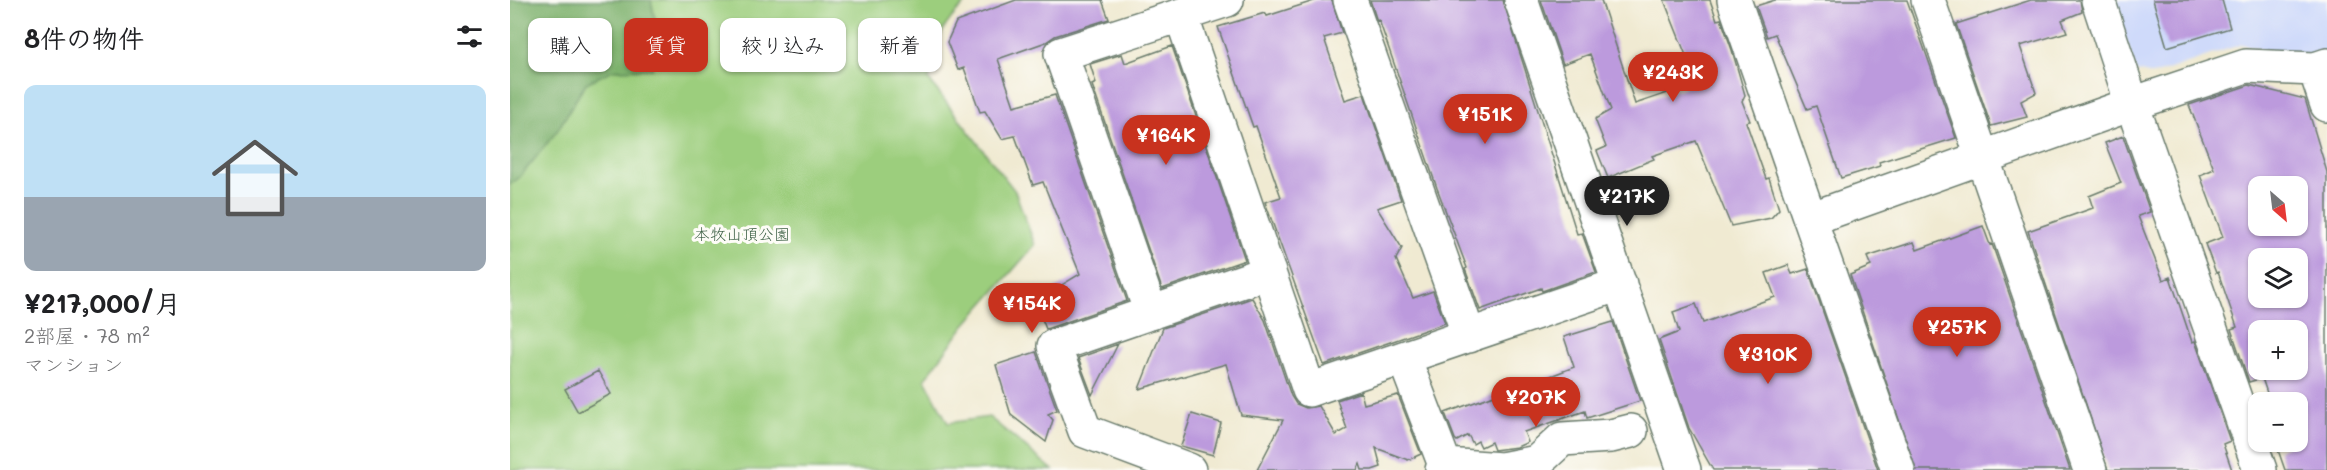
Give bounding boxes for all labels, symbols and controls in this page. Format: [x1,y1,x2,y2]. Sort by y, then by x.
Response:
chip: 購入 [528,18,612,72]
chip: 賃貸 [624,18,708,72]
chip: 絞り込み [720,18,846,72]
chip: 新着 [858,18,942,72]
icon: filters [453,20,486,53]
text: 8件の物件 [24,21,144,55]
pin: ¥243K [1631,52,1715,103]
text: ¥243K [1642,58,1704,84]
pin: ¥151K [1443,94,1527,145]
text: ¥151K [1457,100,1513,126]
pin: ¥164K [1124,115,1208,166]
text: ¥164K [1136,121,1196,147]
icon: home [201,124,309,232]
pin: ¥217K [1585,176,1669,227]
north arrow [2248,176,2308,236]
map controls [2248,176,2308,452]
text: ¥217K [1598,182,1656,208]
park label: 本牧山頂公園 [694,223,790,244]
button: layers [2248,248,2308,308]
pin: ¥154K [990,283,1074,334]
text: ¥217,000/月 [24,286,181,320]
text: ¥154K [1002,289,1062,315]
pin: ¥257K [1915,307,1999,358]
text: ¥257K [1927,313,1987,339]
button: + [2248,320,2308,380]
text: 2部屋 · 78 m² [24,322,150,348]
pin: ¥310K [1726,334,1810,385]
text: ¥310K [1738,340,1798,366]
text: マンション [24,351,123,377]
pin: ¥207K [1494,377,1578,428]
text: ¥207K [1505,383,1567,409]
button: − [2248,392,2308,452]

